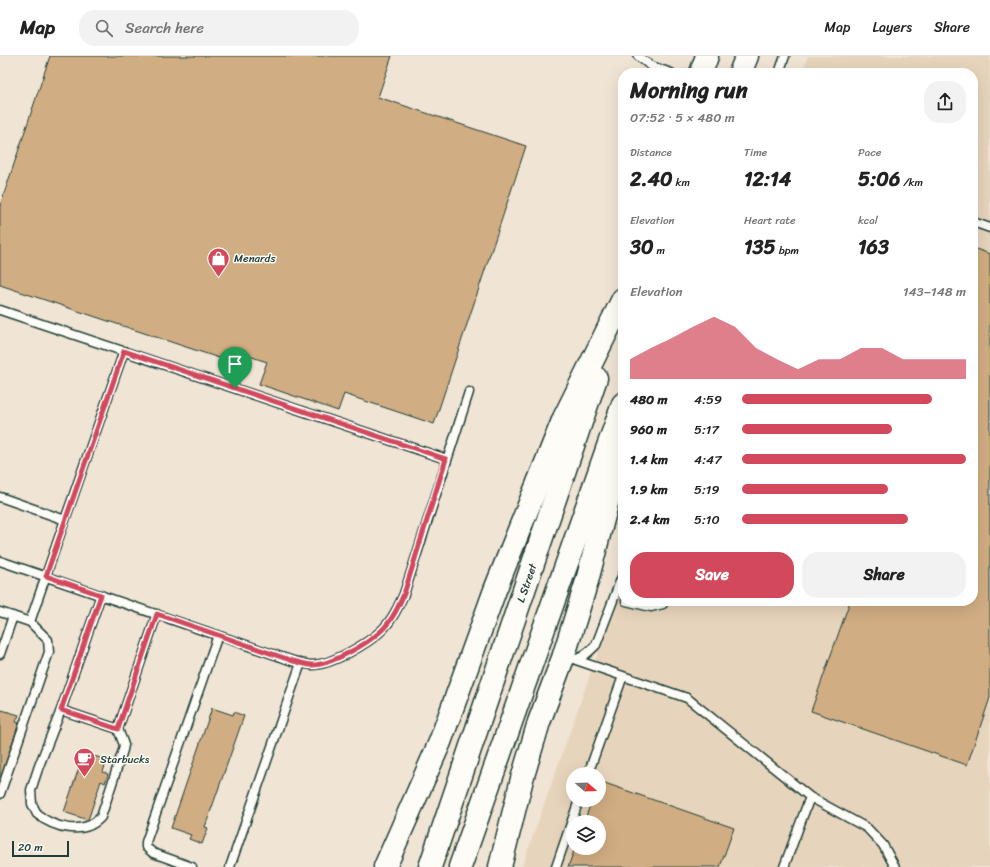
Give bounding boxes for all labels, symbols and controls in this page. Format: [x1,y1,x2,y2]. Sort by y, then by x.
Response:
search box [79,10,359,46]
text: Map [20,11,55,44]
text: Search here [125,15,204,41]
text: Map [825,15,850,40]
text: Layers [872,15,912,40]
text: Share [934,15,970,40]
icon: search [93,17,115,39]
text: Morning run [630,71,748,110]
button: share [924,81,966,123]
text: 07:52 · 5 × 480 m [630,106,735,129]
text: Distance [630,143,672,162]
text: Time [744,143,767,162]
text: Pace [858,143,881,162]
text: 2.40 [630,162,673,197]
text: 12:14 [744,162,791,197]
text: 5:06 [858,162,900,197]
text: km [673,173,690,192]
text: /km [900,173,923,192]
text: Elevation [630,211,675,230]
text: Heart rate [744,211,796,230]
text: kcal [858,211,878,230]
text: 30 [630,230,654,265]
text: 135 [744,230,776,265]
text: 163 [858,230,889,265]
text: m [654,241,665,260]
text: bpm [776,241,799,260]
shop icon: Menards [206,245,232,278]
place label: Menards [234,249,276,268]
text: Elevation [630,280,683,303]
text: 143–148 m [903,280,966,303]
pin [218,347,252,388]
icon: arrive [224,353,246,375]
text: 480 m [630,388,668,411]
text: 4:59 [694,388,722,411]
text: 960 m [630,418,667,441]
text: 5:17 [694,418,719,441]
text: 1.4 km [630,448,668,471]
text: 4:47 [694,448,722,471]
text: 1.9 km [630,478,668,501]
text: 5:19 [694,478,719,501]
text: 2.4 km [630,508,670,531]
text: 5:10 [694,508,720,531]
button: Save [630,552,794,598]
button: Share [802,552,966,598]
street label: L Street [511,560,542,605]
cafe icon: Starbucks [71,746,97,779]
place label: Starbucks [100,750,150,769]
north arrow [566,767,606,807]
map controls [566,767,606,855]
button: layers [566,815,606,855]
text: 20 m [18,838,43,857]
scale bar [12,839,69,858]

